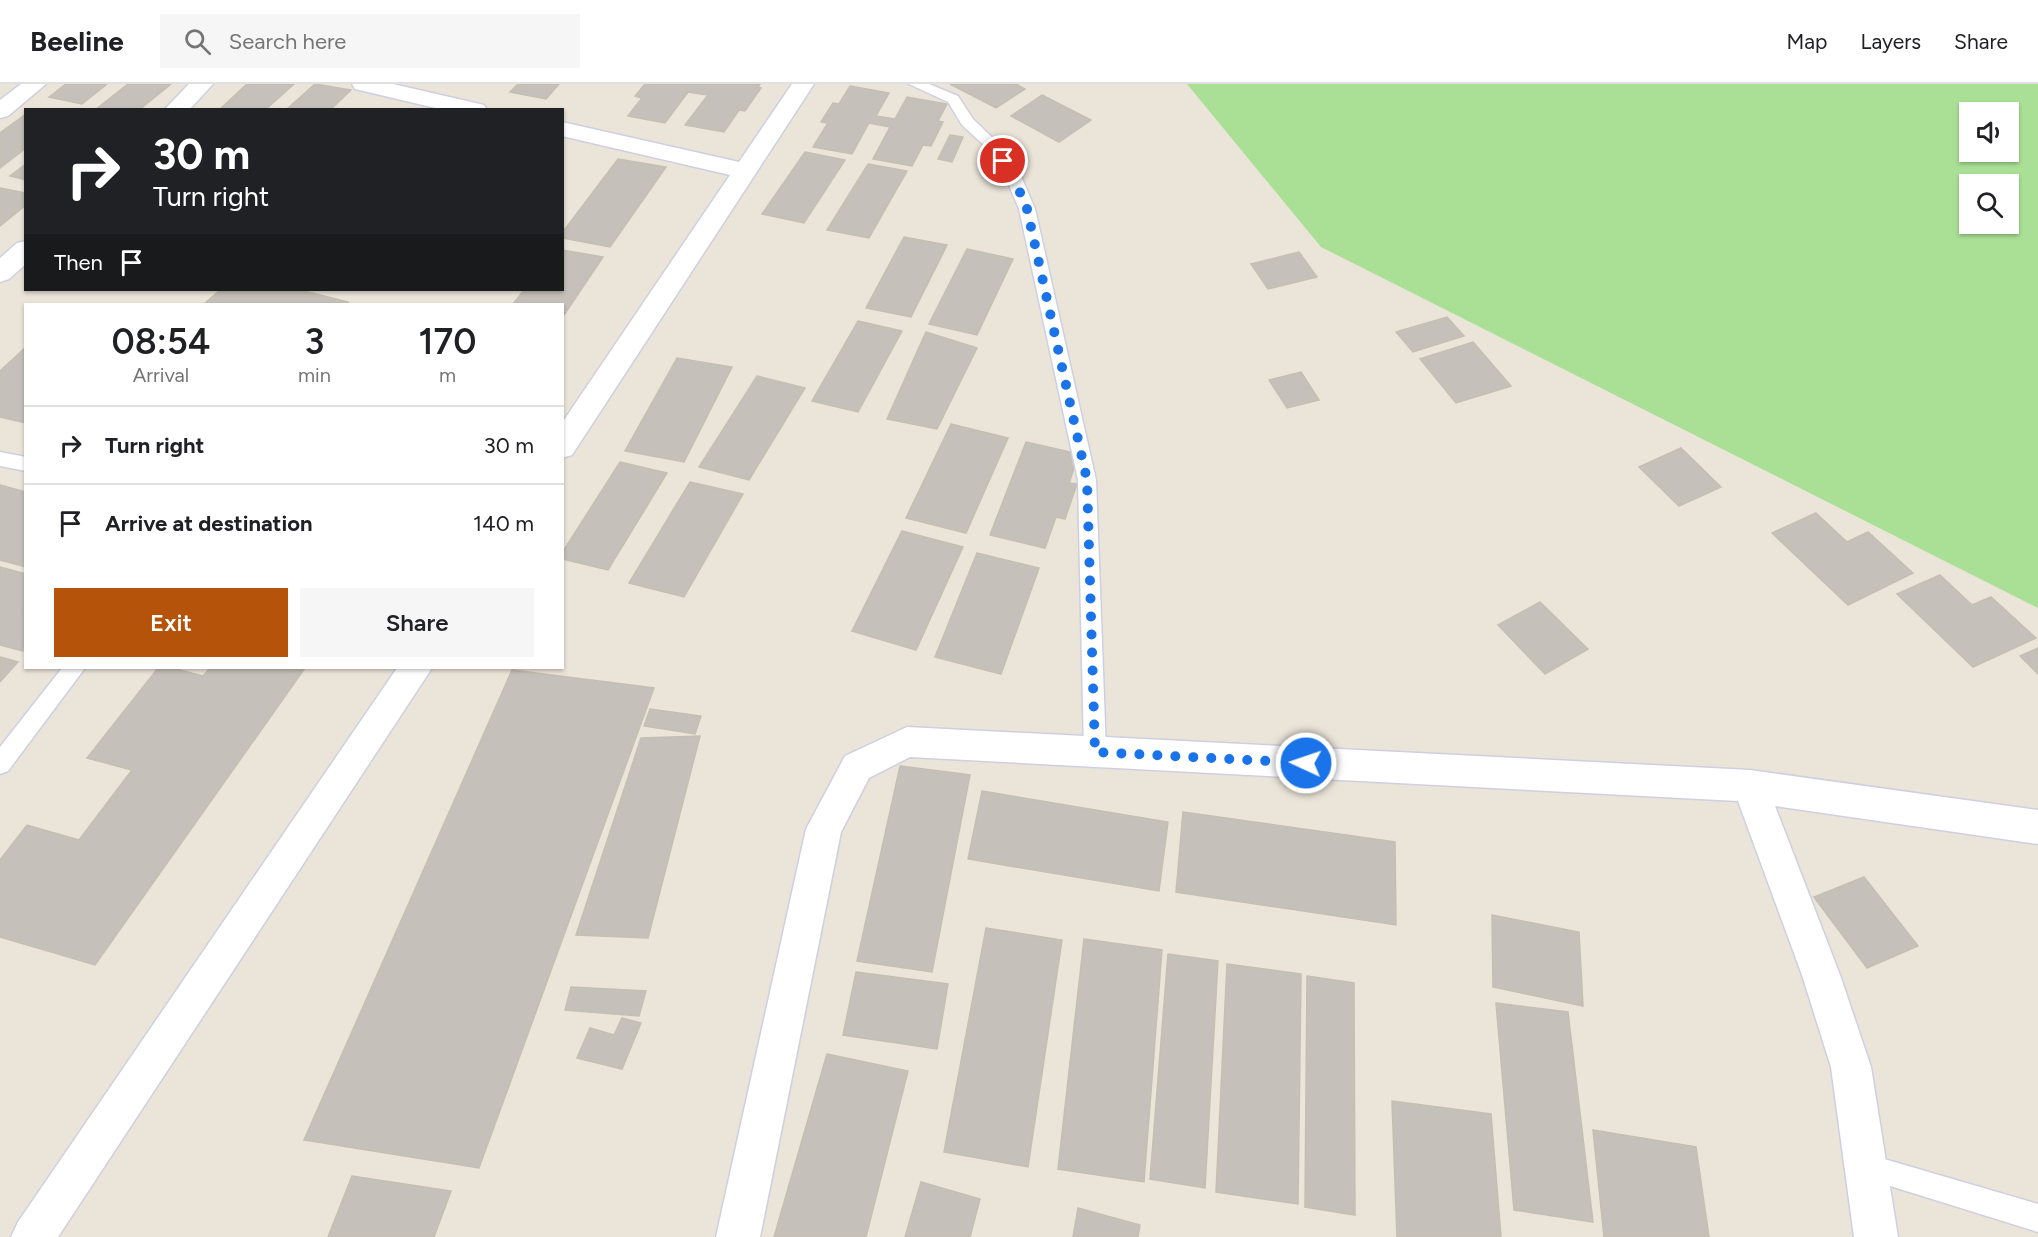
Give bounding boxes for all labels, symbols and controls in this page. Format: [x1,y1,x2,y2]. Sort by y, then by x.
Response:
search box [160,14,580,68]
text: Beeline [30,24,124,58]
icon: search [181,25,214,58]
text: Search here [229,28,346,55]
text: Map [1787,29,1827,54]
text: Layers [1860,29,1921,54]
text: Share [1954,29,2008,54]
map controls [1959,102,2019,234]
button: sound [1959,102,2019,162]
text: 30 m [153,129,250,180]
icon: right [54,132,132,210]
pin [977,135,1028,186]
icon: arrive [986,144,1019,177]
button: search [1959,174,2019,234]
text: Turn right [153,180,269,213]
icon: arrive [115,246,148,279]
text: Then [54,249,103,276]
text: 08:54 [112,320,210,363]
text: 3 [304,320,324,363]
text: 170 [418,320,476,363]
text: Arrival [133,363,189,387]
text: min [298,363,331,387]
text: m [439,363,456,387]
icon: right [54,429,87,462]
text: Turn right [105,432,204,459]
text: 30 m [484,432,534,459]
icon: arrive [54,507,87,540]
text: Arrive at destination [105,510,313,537]
text: 140 m [473,510,534,537]
button: Exit [54,588,288,657]
button: Share [300,588,534,657]
position arrow [1274,731,1338,795]

